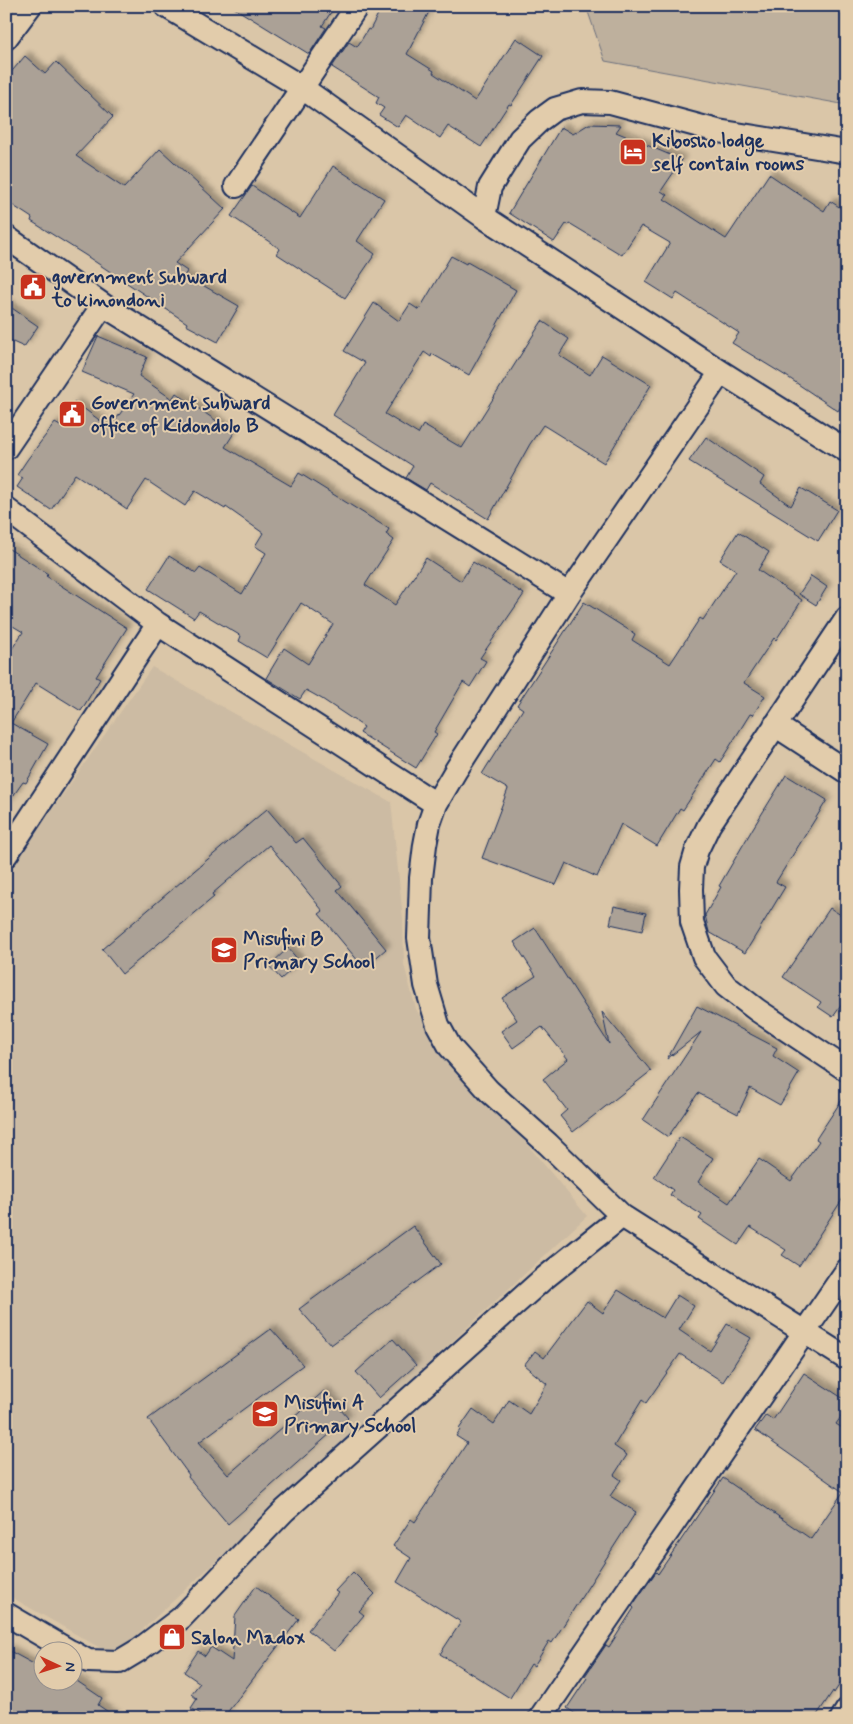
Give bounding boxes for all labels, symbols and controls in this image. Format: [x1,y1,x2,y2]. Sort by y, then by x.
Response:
place label: Kibosho lodge self contain rooms [651,128,805,178]
hotel icon: Kibosho lodge self contain rooms [618,137,648,167]
place label: government subward to kinondoni [51,264,227,314]
public building icon: government subward to kinondoni [18,272,48,302]
place label: Government subward office of Kidondolo B [91,390,270,440]
public building icon: Government subward office of Kidondolo B [57,399,87,429]
place label: Misufini B Primary School [243,926,375,976]
school or university icon: Misufini B Primary School [209,935,239,965]
place label: Misufini A Primary School [284,1390,416,1440]
school or university icon: Misufini A Primary School [250,1399,280,1429]
shop icon: Salon Madox [157,1622,187,1652]
place label: Salon Madox [191,1625,305,1652]
north arrow [32,1642,82,1692]
text: N [61,1662,79,1672]

